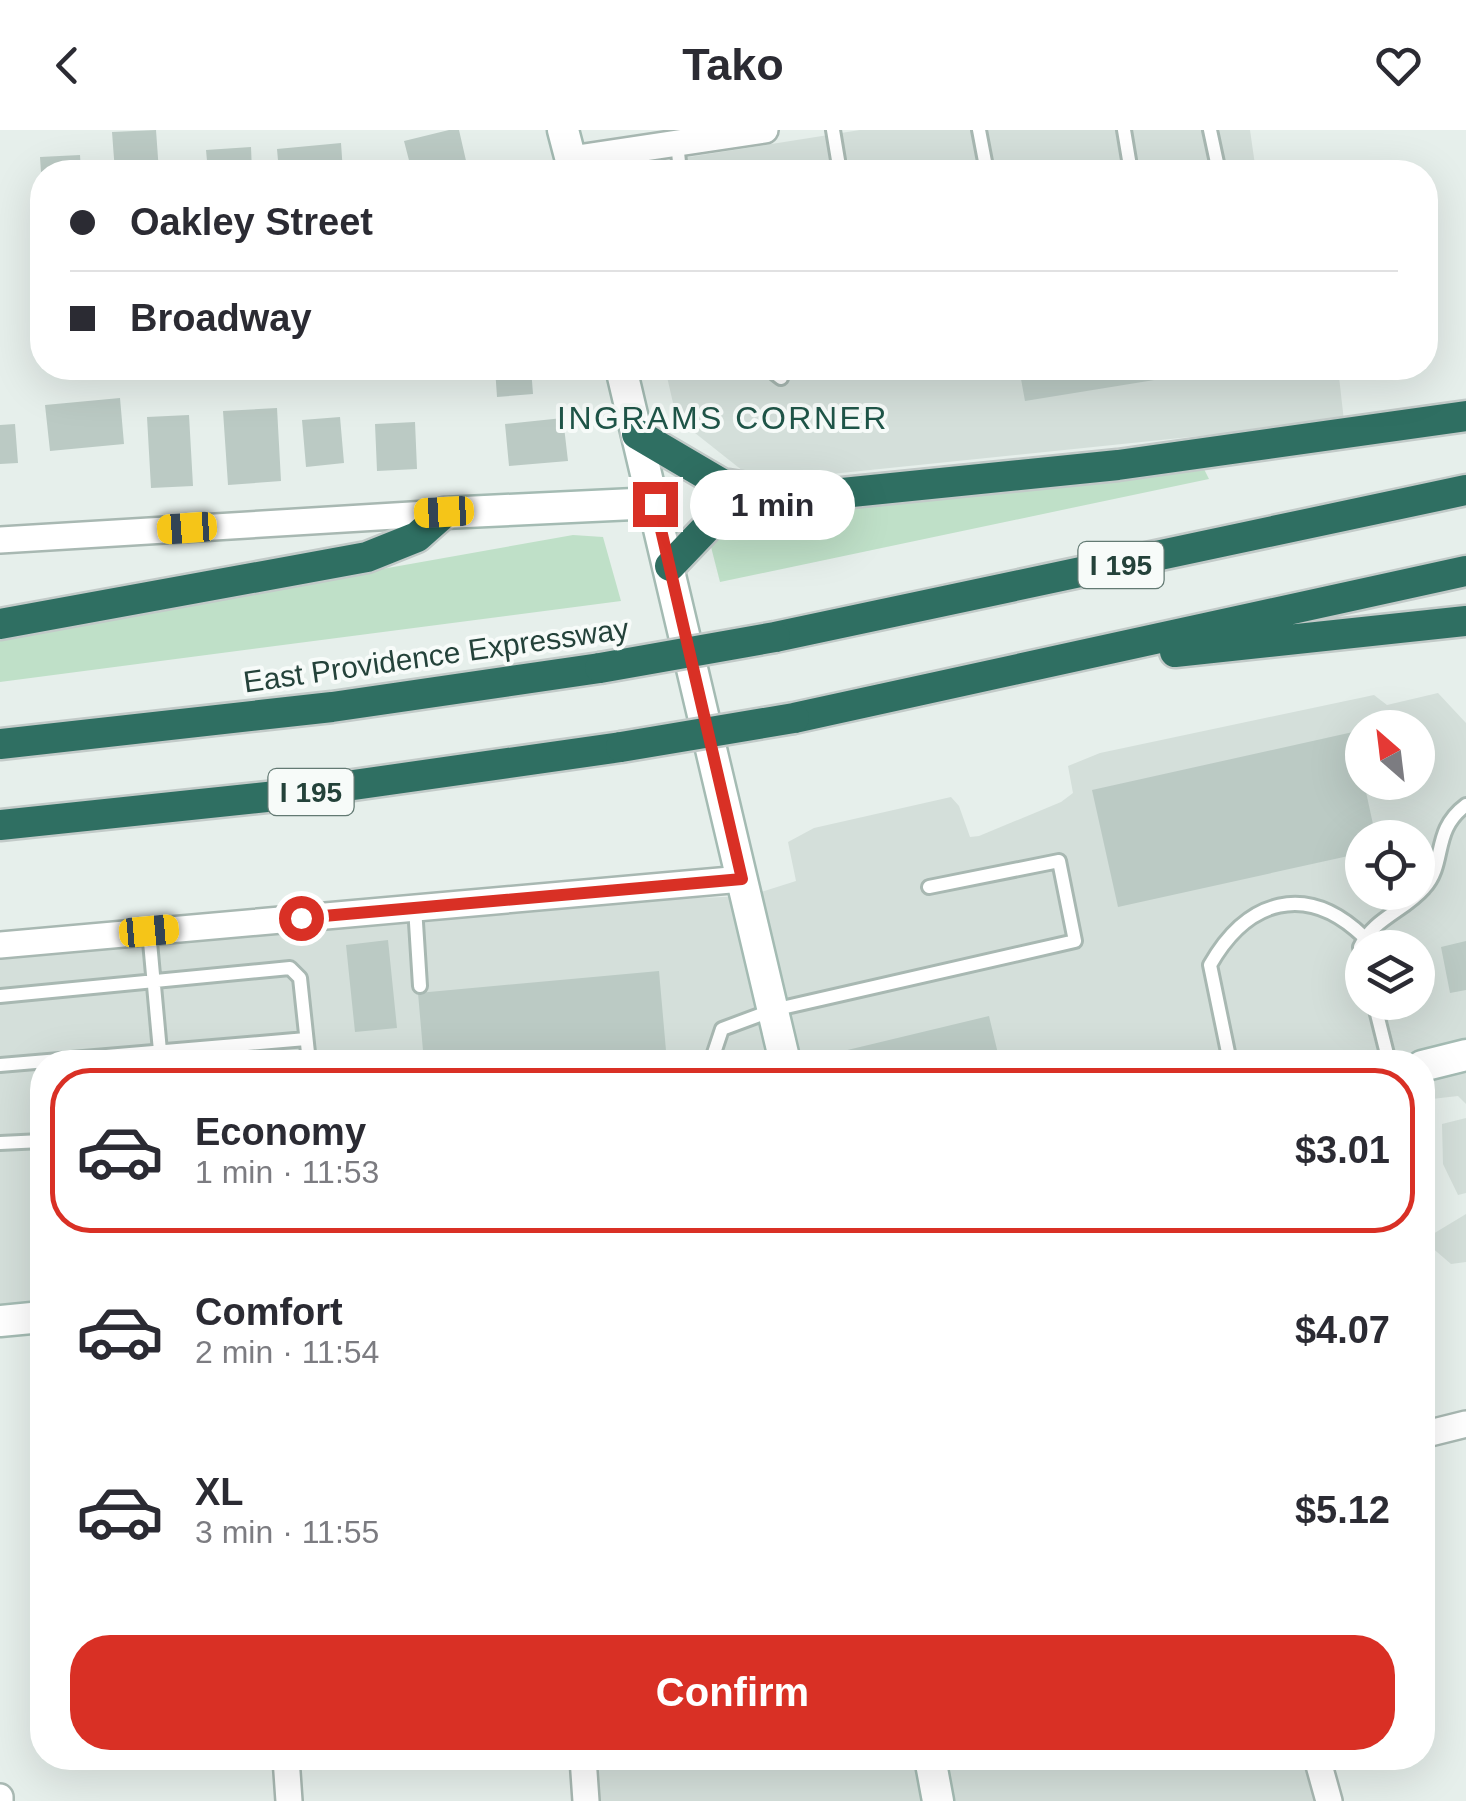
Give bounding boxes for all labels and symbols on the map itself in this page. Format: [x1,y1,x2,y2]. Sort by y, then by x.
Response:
district label: INGRAMS CORNER [557,400,889,436]
callout: 1 min [690,469,855,539]
route end [633,482,678,527]
car [413,495,475,529]
car [156,511,218,545]
road number: I 195 [1078,542,1164,588]
street label: East Providence Expressway [241,612,631,698]
north arrow [1345,710,1435,800]
road number: I 195 [268,769,354,815]
route start [279,896,324,941]
car [118,913,180,949]

